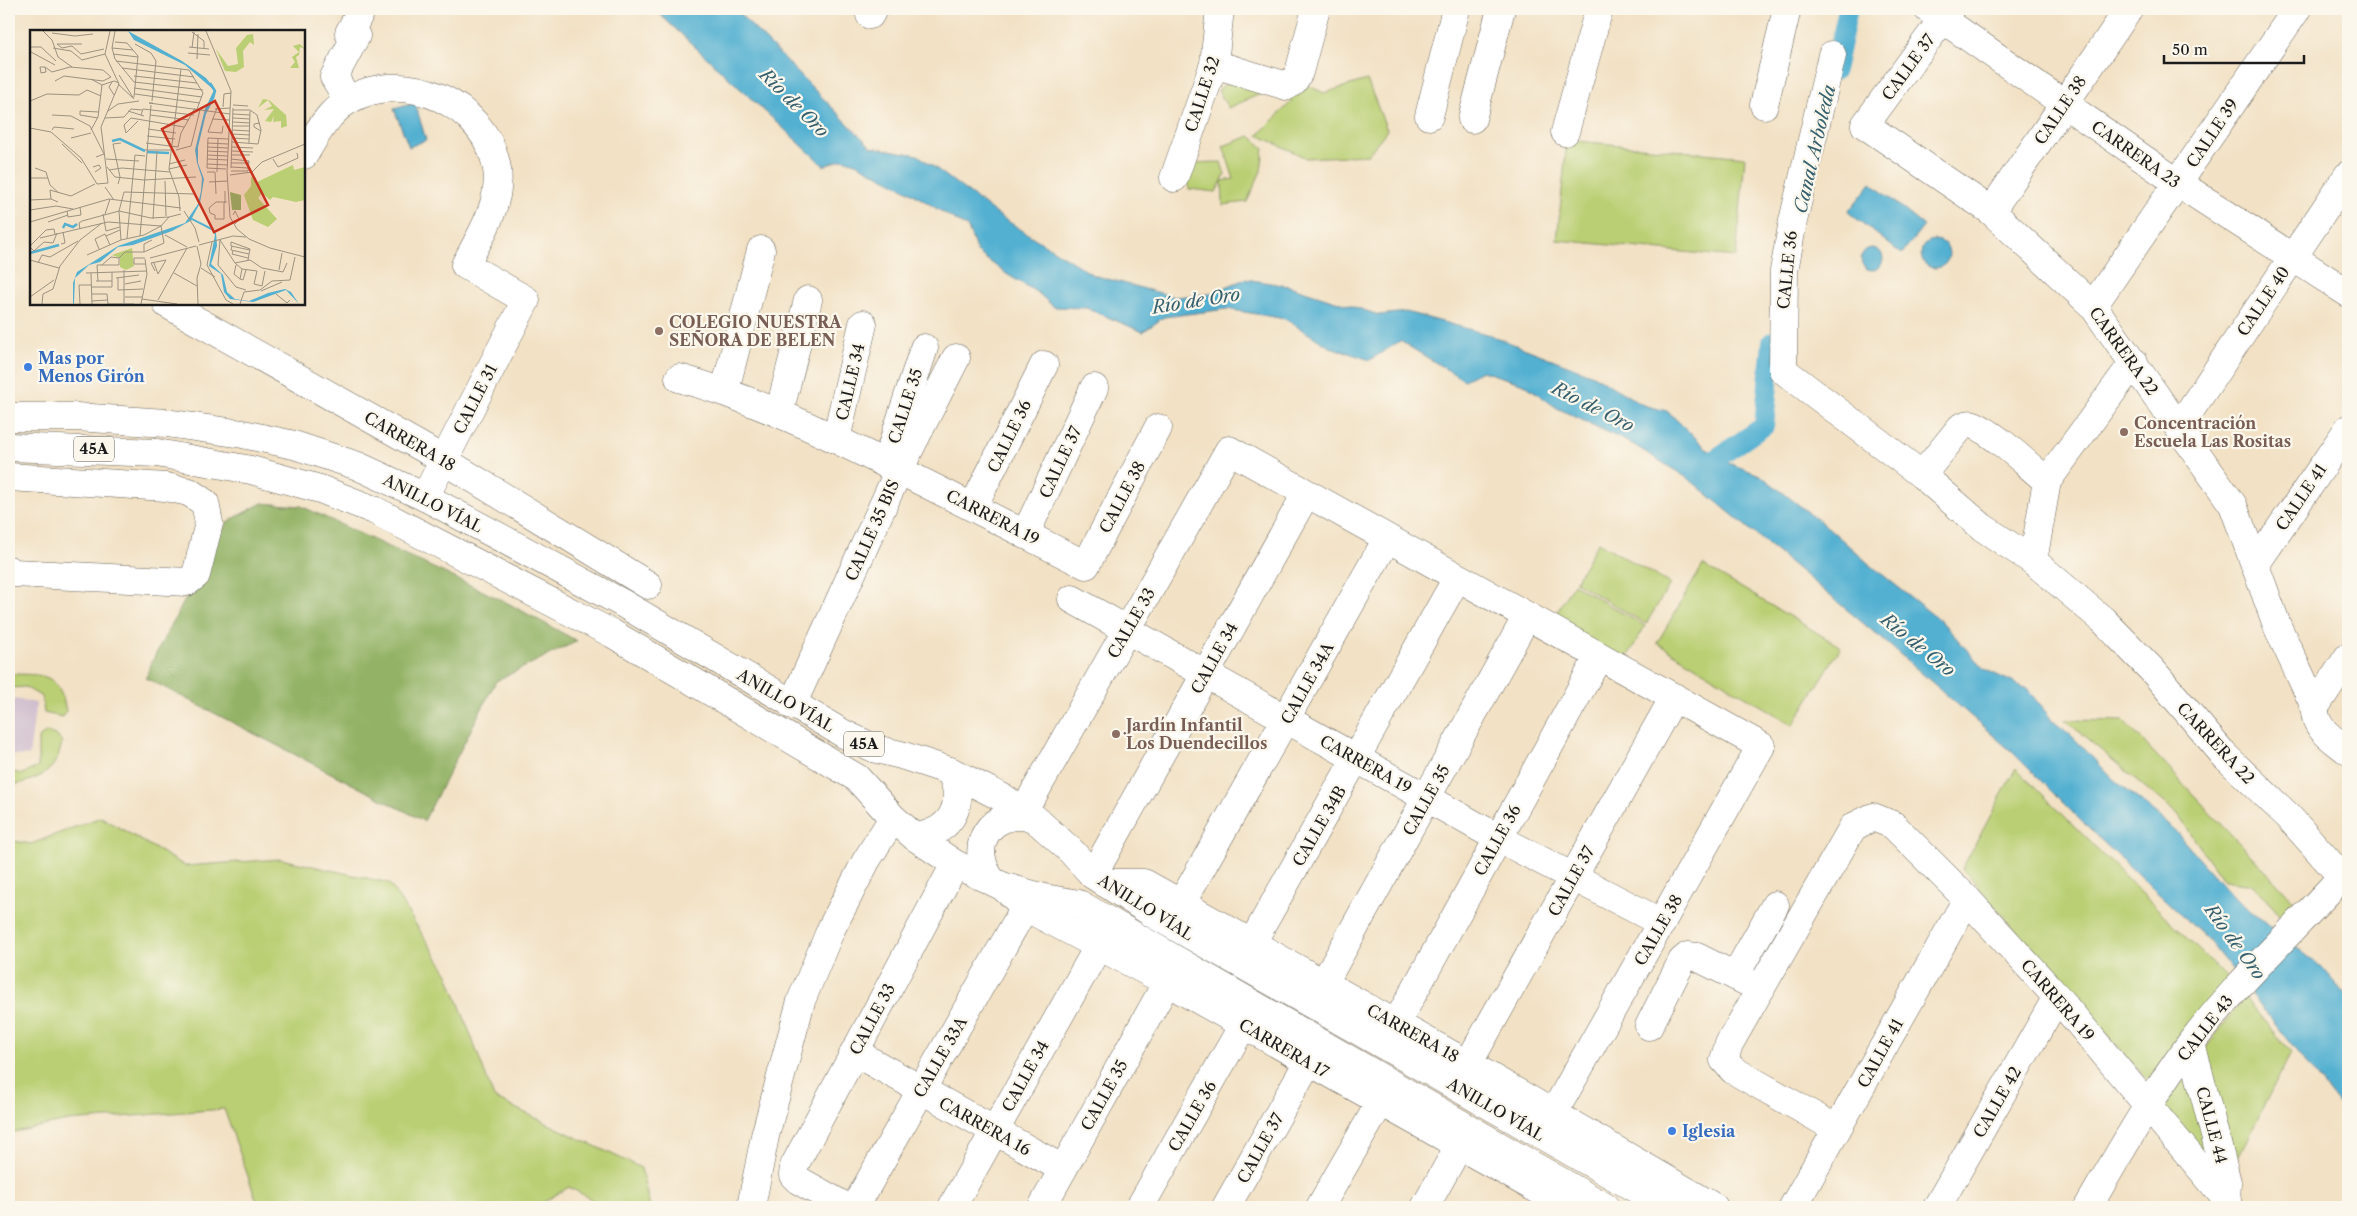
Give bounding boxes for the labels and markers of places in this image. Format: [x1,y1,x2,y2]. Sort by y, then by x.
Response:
place label: COLEGIO NUESTRA SEÑORA DE BELEN [669,312,842,350]
marker: COLEGIO NUESTRA SEÑORA DE BELEN [653,325,665,337]
place label: Mas por Menos Girón [38,348,145,386]
marker: Mas por Menos Girón [22,361,34,373]
place label: Concentración Escuela Las Rositas [2134,413,2291,451]
marker: Concentración Escuela Las Rositas [2118,426,2130,438]
place label: Jardín Infantil Los Duendecillos [1123,715,1267,753]
marker: Jardín Infantil Los Duendecillos [1110,728,1122,740]
place label: Iglesia [1682,1121,1736,1141]
marker: Iglesia [1666,1125,1678,1137]

